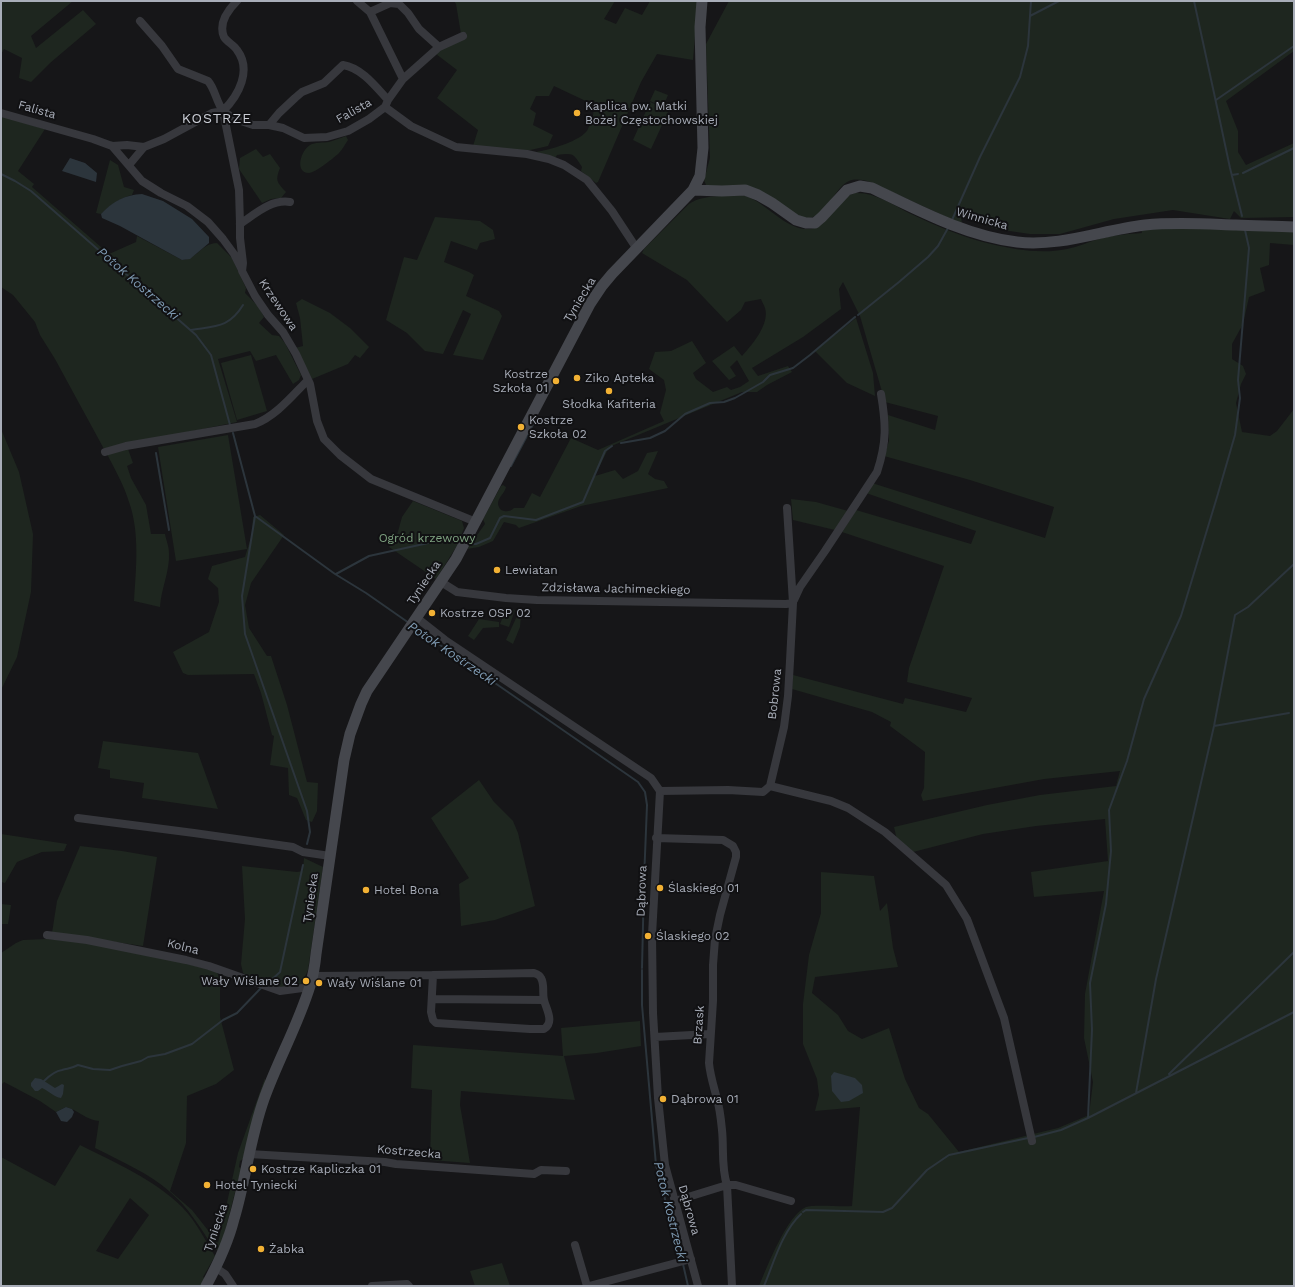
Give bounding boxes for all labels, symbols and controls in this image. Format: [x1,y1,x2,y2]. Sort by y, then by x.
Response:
street label: Falista [334,95,374,127]
street label: Falista [17,98,57,122]
place label: Kaplica pw. Matki Bożej Częstochowskiej [585,99,718,127]
marker: Kaplica pw. Matki Bożej Częstochowskiej [572,108,582,118]
district label: KOSTRZE [182,111,252,127]
street label: Winnicka [955,205,1009,233]
water label: Potok Kostrzecki [94,244,182,324]
street label: Tyniecka [561,275,599,325]
street label: Krzewowa [255,276,301,334]
place label: Kostrze Szkoła 01 [493,367,548,395]
place label: Ziko Apteka [585,371,654,385]
marker: Ziko Apteka [572,373,582,383]
marker: Kostrze Szkoła 01 [551,376,561,386]
marker: Słodka Kafiteria [604,386,614,396]
place label: Słodka Kafiteria [562,397,656,411]
place label: Kostrze Szkoła 02 [529,413,587,441]
marker: Kostrze Szkoła 02 [516,422,526,432]
park label: Ogród krzewowy [379,531,475,545]
street label: Tyniecka [404,558,444,608]
place label: Lewiatan [505,563,558,577]
marker: Lewiatan [492,565,502,575]
street label: Zdzisława Jachimeckiego [541,581,691,597]
place label: Kostrze OSP 02 [440,606,531,620]
marker: Kostrze OSP 02 [427,608,437,618]
water label: Potok Kostrzecki [405,619,499,689]
street label: Bobrowa [765,668,785,720]
street label: Dąbrowa [634,865,650,917]
street label: Tyniecka [300,872,322,924]
place label: Ślaskiego 01 [668,881,739,895]
place label: Hotel Bona [374,883,439,897]
marker: Ślaskiego 01 [655,883,665,893]
marker: Hotel Bona [361,885,371,895]
place label: Ślaskiego 02 [656,929,730,943]
marker: Ślaskiego 02 [643,931,653,941]
street label: Kolna [166,936,200,958]
place label: Wały Wiślane 02 [201,974,298,988]
marker: Wały Wiślane 02 [301,976,311,986]
place label: Wały Wiślane 01 [327,976,422,990]
marker: Wały Wiślane 01 [314,978,324,988]
street label: Brzask [690,1005,708,1045]
place label: Dąbrowa 01 [671,1092,739,1106]
marker: Dąbrowa 01 [658,1094,668,1104]
street label: Kostrzecka [376,1142,442,1162]
water label: Potok Kostrzecki [650,1160,690,1264]
place label: Kostrze Kapliczka 01 [261,1162,381,1176]
marker: Kostrze Kapliczka 01 [248,1164,258,1174]
place label: Hotel Tyniecki [215,1178,297,1192]
marker: Hotel Tyniecki [202,1180,212,1190]
street label: Dąbrowa [675,1183,703,1237]
street label: Tyniecka [201,1202,231,1254]
place label: Żabka [269,1242,304,1256]
marker: Żabka [256,1244,266,1254]

